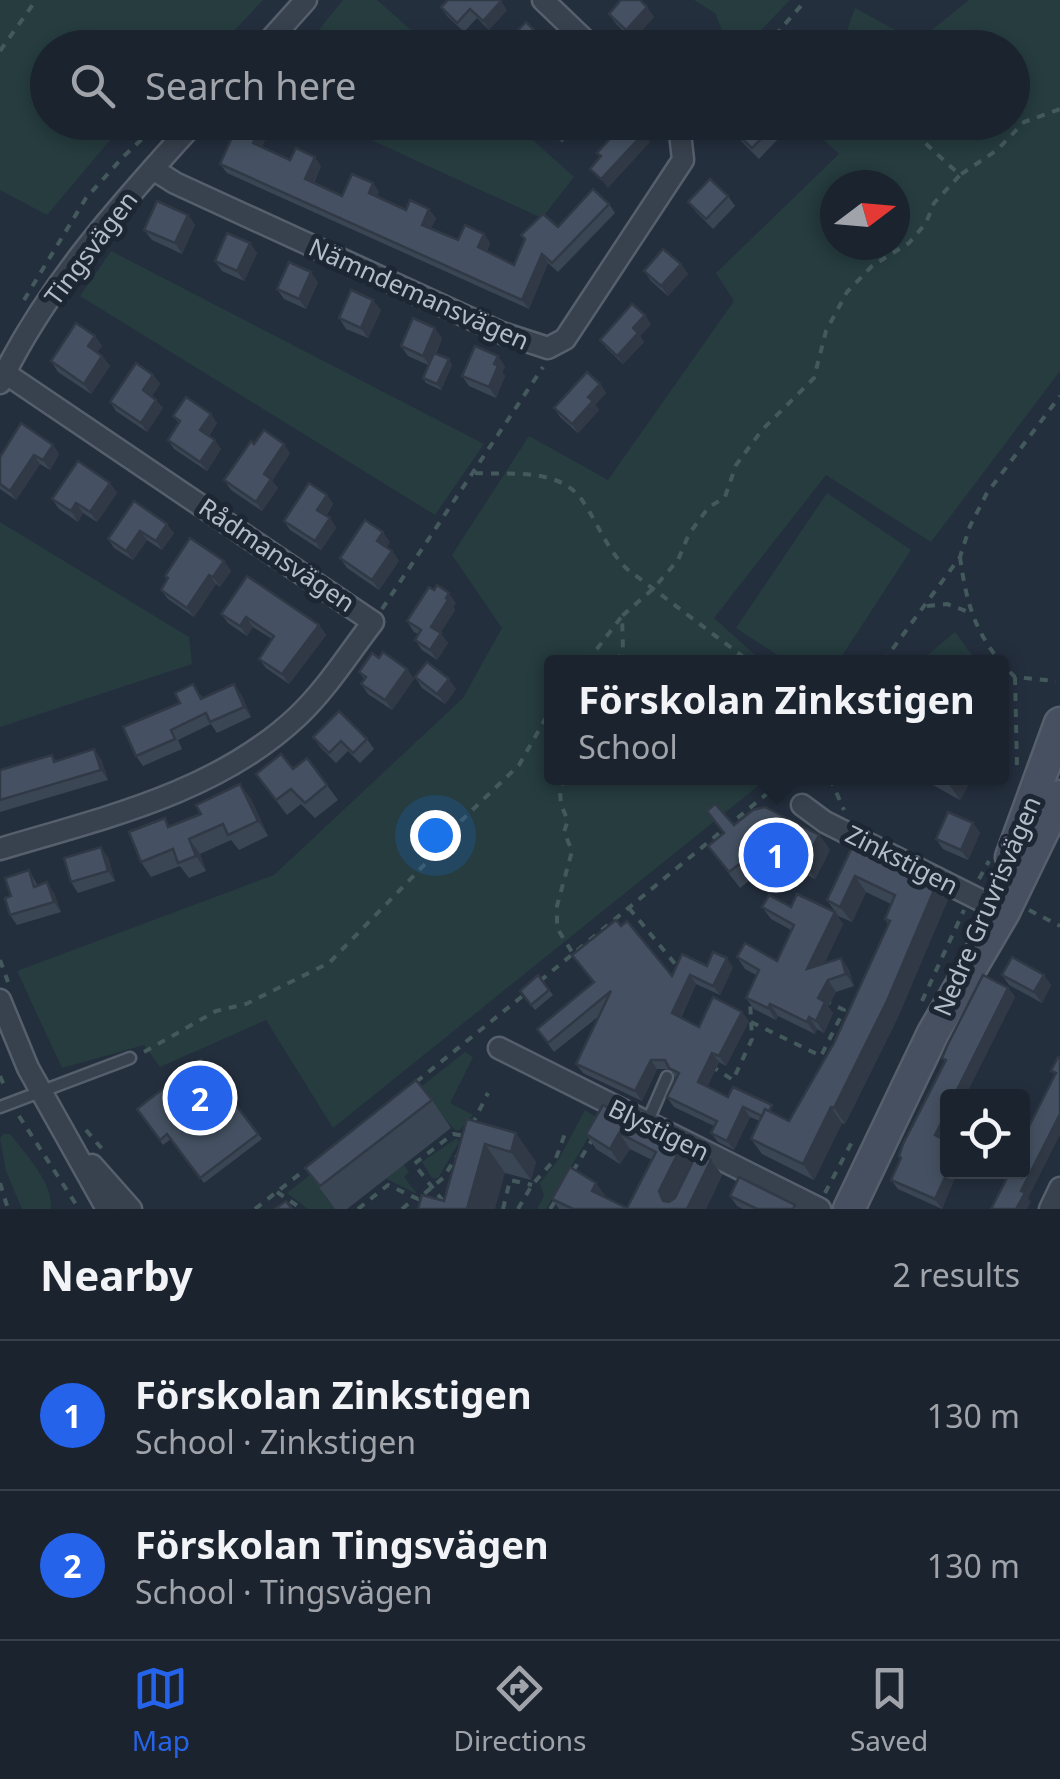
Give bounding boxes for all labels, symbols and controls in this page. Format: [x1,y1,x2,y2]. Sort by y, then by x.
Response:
search box [30,30,1030,140]
icon: search [65,58,120,113]
text: Search here [145,59,356,111]
north arrow [820,170,910,260]
street label: Tingsvägen [36,183,144,311]
street label: Nämndemansvägen [304,229,535,357]
street label: Rådmansvägen [193,489,362,619]
popup [544,655,1009,785]
text: Förskolan Zinkstigen [578,673,975,725]
text: School [578,725,678,768]
street label: Nedre Gruvrisvägen [924,790,1048,1021]
your location [410,810,461,861]
street label: Zinkstigen [840,816,964,902]
pin: 1 [744,818,808,892]
pin: 2 [168,1060,232,1136]
map controls [940,1089,1030,1179]
button: locate [940,1089,1030,1179]
street label: Blystigen [604,1090,715,1168]
text: Nearby [40,1246,193,1303]
text: 2 results [893,1253,1020,1296]
text: Förskolan Zinkstigen [135,1368,532,1420]
text: 1 [63,1394,82,1437]
text: 130 m [927,1394,1020,1437]
text: School · Zinkstigen [135,1420,416,1463]
text: Förskolan Tingsvägen [135,1518,549,1570]
text: 2 [63,1544,82,1587]
text: 130 m [927,1544,1020,1587]
text: School · Tingsvägen [135,1570,432,1613]
tab: Map [132,1661,190,1759]
tab: Directions [454,1661,586,1759]
tab: Saved [850,1661,928,1759]

